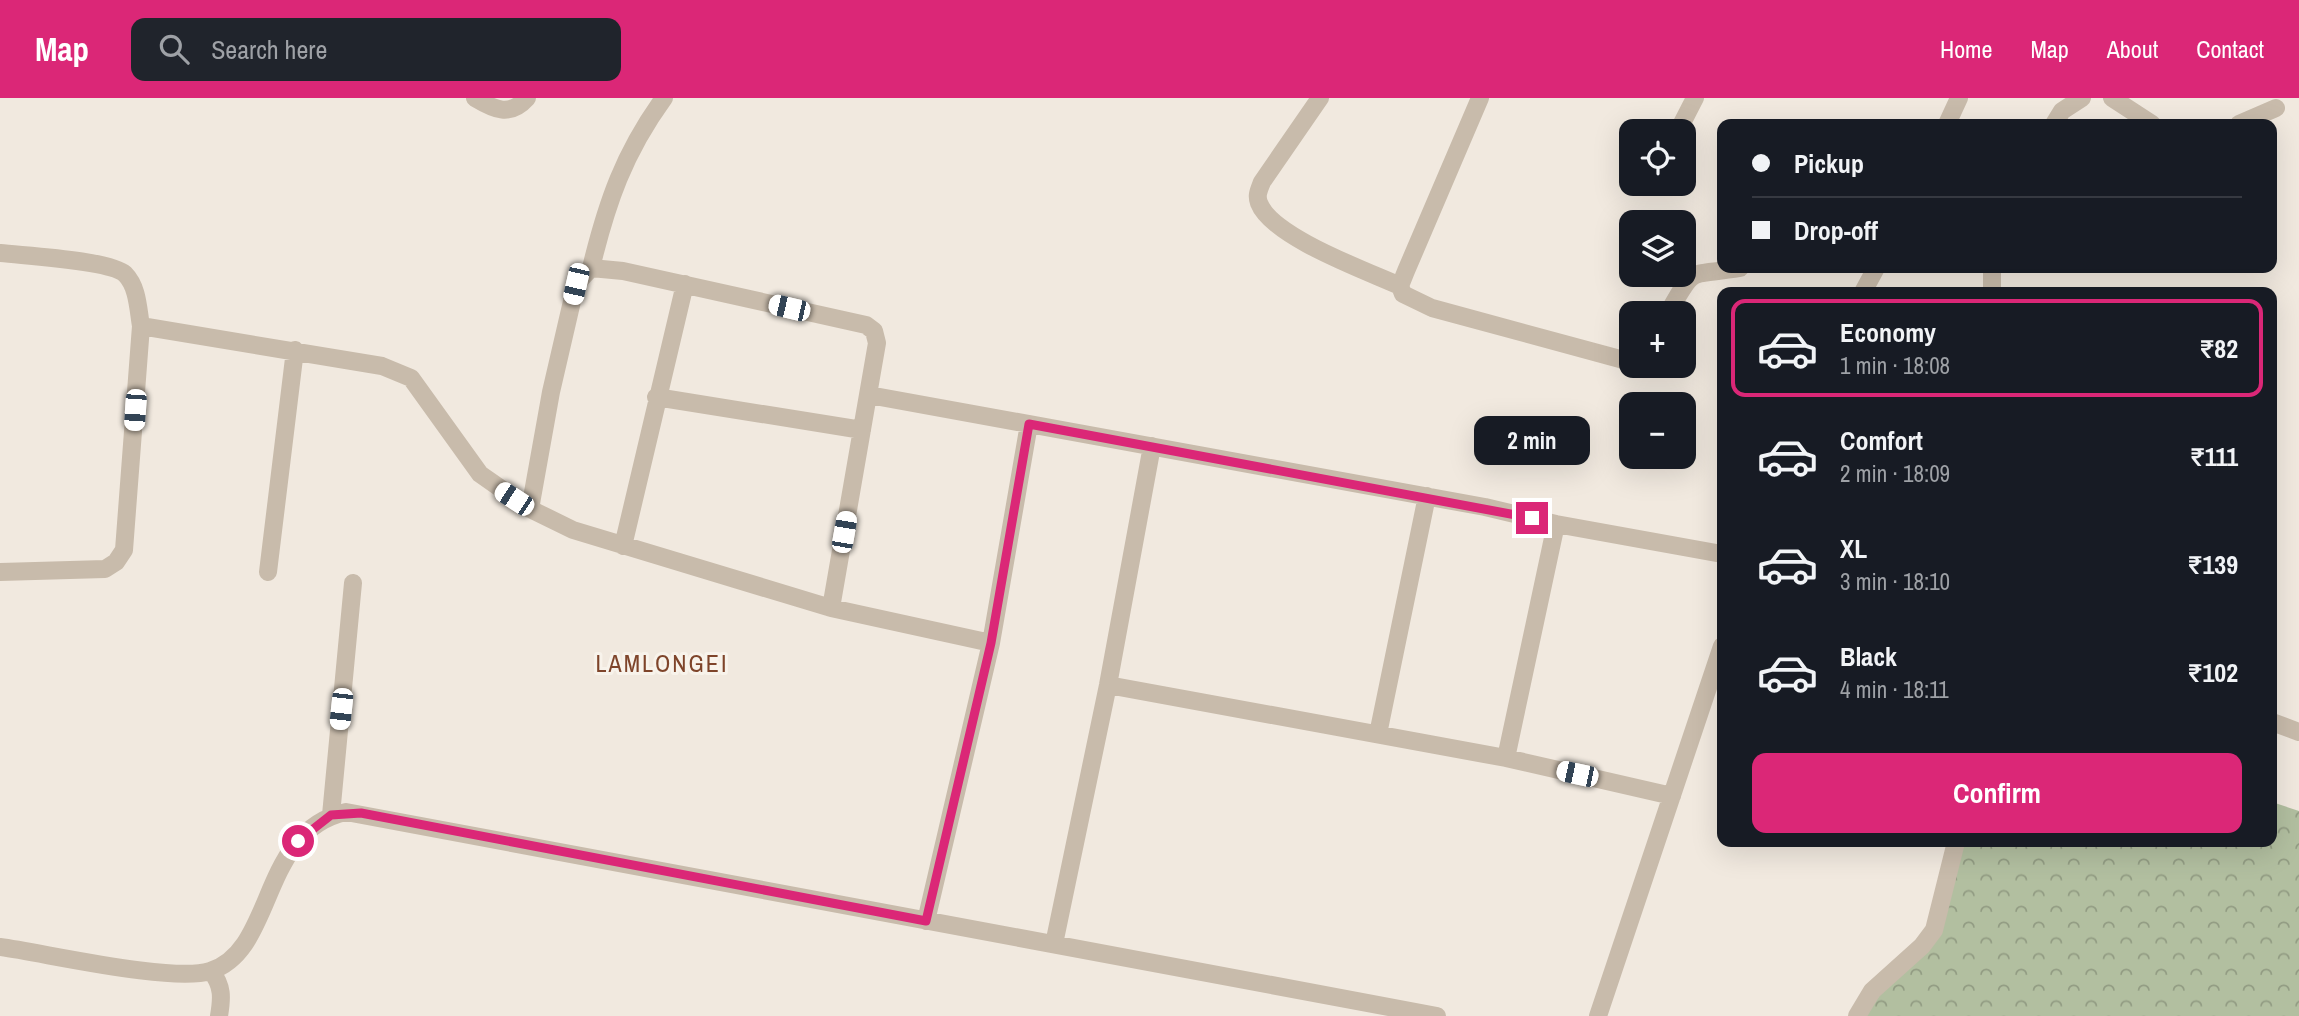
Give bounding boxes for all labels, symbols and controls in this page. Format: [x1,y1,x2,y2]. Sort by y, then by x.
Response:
search box [131,18,621,81]
text: Map [35,27,89,71]
icon: search [155,30,193,68]
text: Search here [211,32,327,67]
text: Home [1940,33,1992,65]
text: Map [2030,33,2069,65]
text: About [2107,33,2158,65]
text: Contact [2196,33,2264,65]
map controls [1619,119,1696,469]
button: locate [1619,119,1696,196]
text: Pickup [1794,146,1864,181]
button: layers [1619,210,1696,287]
text: Drop-off [1794,213,1878,248]
car [562,261,591,307]
car [767,293,812,323]
button: + [1619,301,1696,378]
text: Economy [1840,315,1936,350]
icon: car [1756,317,1819,380]
text: ₹82 [2199,331,2238,366]
text: 1 min · 18:08 [1840,350,1950,381]
car [124,388,147,432]
button: − [1619,392,1696,469]
callout: 2 min [1474,416,1590,466]
text: Comfort [1840,423,1923,458]
text: 2 min [1507,425,1557,456]
icon: car [1756,425,1819,488]
text: ₹111 [2190,439,2238,474]
text: 2 min · 18:09 [1840,458,1950,489]
car [491,479,538,519]
route end [1516,502,1548,534]
car [831,509,858,555]
text: XL [1840,531,1867,566]
icon: car [1756,533,1819,596]
text: ₹139 [2187,547,2238,582]
text: 3 min · 18:10 [1840,566,1950,597]
text: Black [1840,639,1897,674]
icon: car [1756,641,1819,704]
district label: LAMLONGEI [596,647,728,679]
text: ₹102 [2187,655,2238,690]
text: 4 min · 18:11 [1840,674,1949,705]
car [329,687,354,731]
button: Confirm [1752,753,2242,833]
car [1555,759,1600,789]
route start [282,825,314,857]

